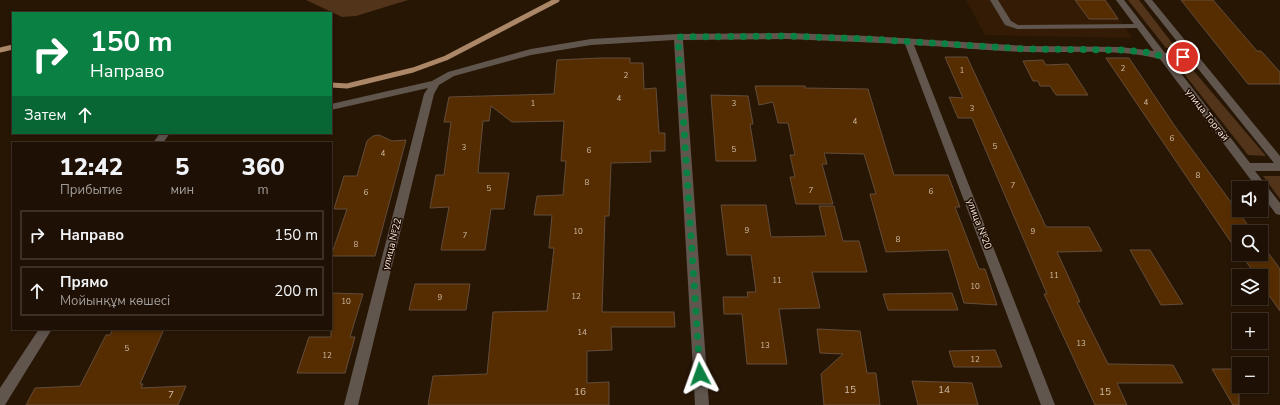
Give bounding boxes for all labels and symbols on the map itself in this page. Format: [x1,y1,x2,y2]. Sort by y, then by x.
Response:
pin [1166,40,1200,74]
house number: 2 [1121,63,1126,74]
house number: 1 [960,65,965,76]
house number: 2 [624,70,629,81]
street label: улица Торгай [1182,86,1232,144]
house number: 4 [617,93,622,104]
house number: 4 [1144,97,1149,108]
house number: 1 [531,98,536,109]
house number: 3 [732,98,737,109]
house number: 3 [970,103,975,114]
house number: 4 [853,116,858,127]
house number: 6 [1170,133,1175,144]
house number: 5 [993,141,998,152]
house number: 3 [462,142,467,153]
house number: 5 [732,144,737,155]
house number: 6 [587,145,592,156]
house number: 4 [381,148,386,159]
house number: 8 [1196,170,1201,181]
house number: 8 [585,177,590,188]
house number: 7 [1011,180,1016,191]
house number: 5 [487,183,492,194]
house number: 7 [809,185,814,196]
house number: 6 [929,186,934,197]
house number: 6 [364,187,369,198]
street label: улица №20 [963,197,995,251]
street label: улица №22 [379,216,405,272]
house number: 9 [745,225,750,236]
house number: 10 [573,226,583,237]
house number: 9 [1031,226,1036,237]
house number: 7 [463,230,468,241]
house number: 8 [896,234,901,245]
house number: 8 [354,239,359,250]
house number: 11 [1049,270,1059,281]
house number: 11 [772,275,782,286]
house number: 10 [970,281,980,292]
house number: 12 [571,291,581,302]
house number: 9 [438,292,443,303]
house number: 10 [341,296,351,307]
house number: 14 [577,327,587,338]
house number: 13 [1076,338,1086,349]
house number: 13 [760,340,770,351]
house number: 5 [125,343,130,354]
house number: 12 [322,350,332,361]
position arrow [679,353,721,395]
house number: 12 [970,354,980,365]
house number: 15 [844,383,856,397]
house number: 14 [938,383,950,397]
house number: 16 [574,385,586,399]
house number: 15 [1099,385,1111,399]
house number: 7 [168,388,174,402]

